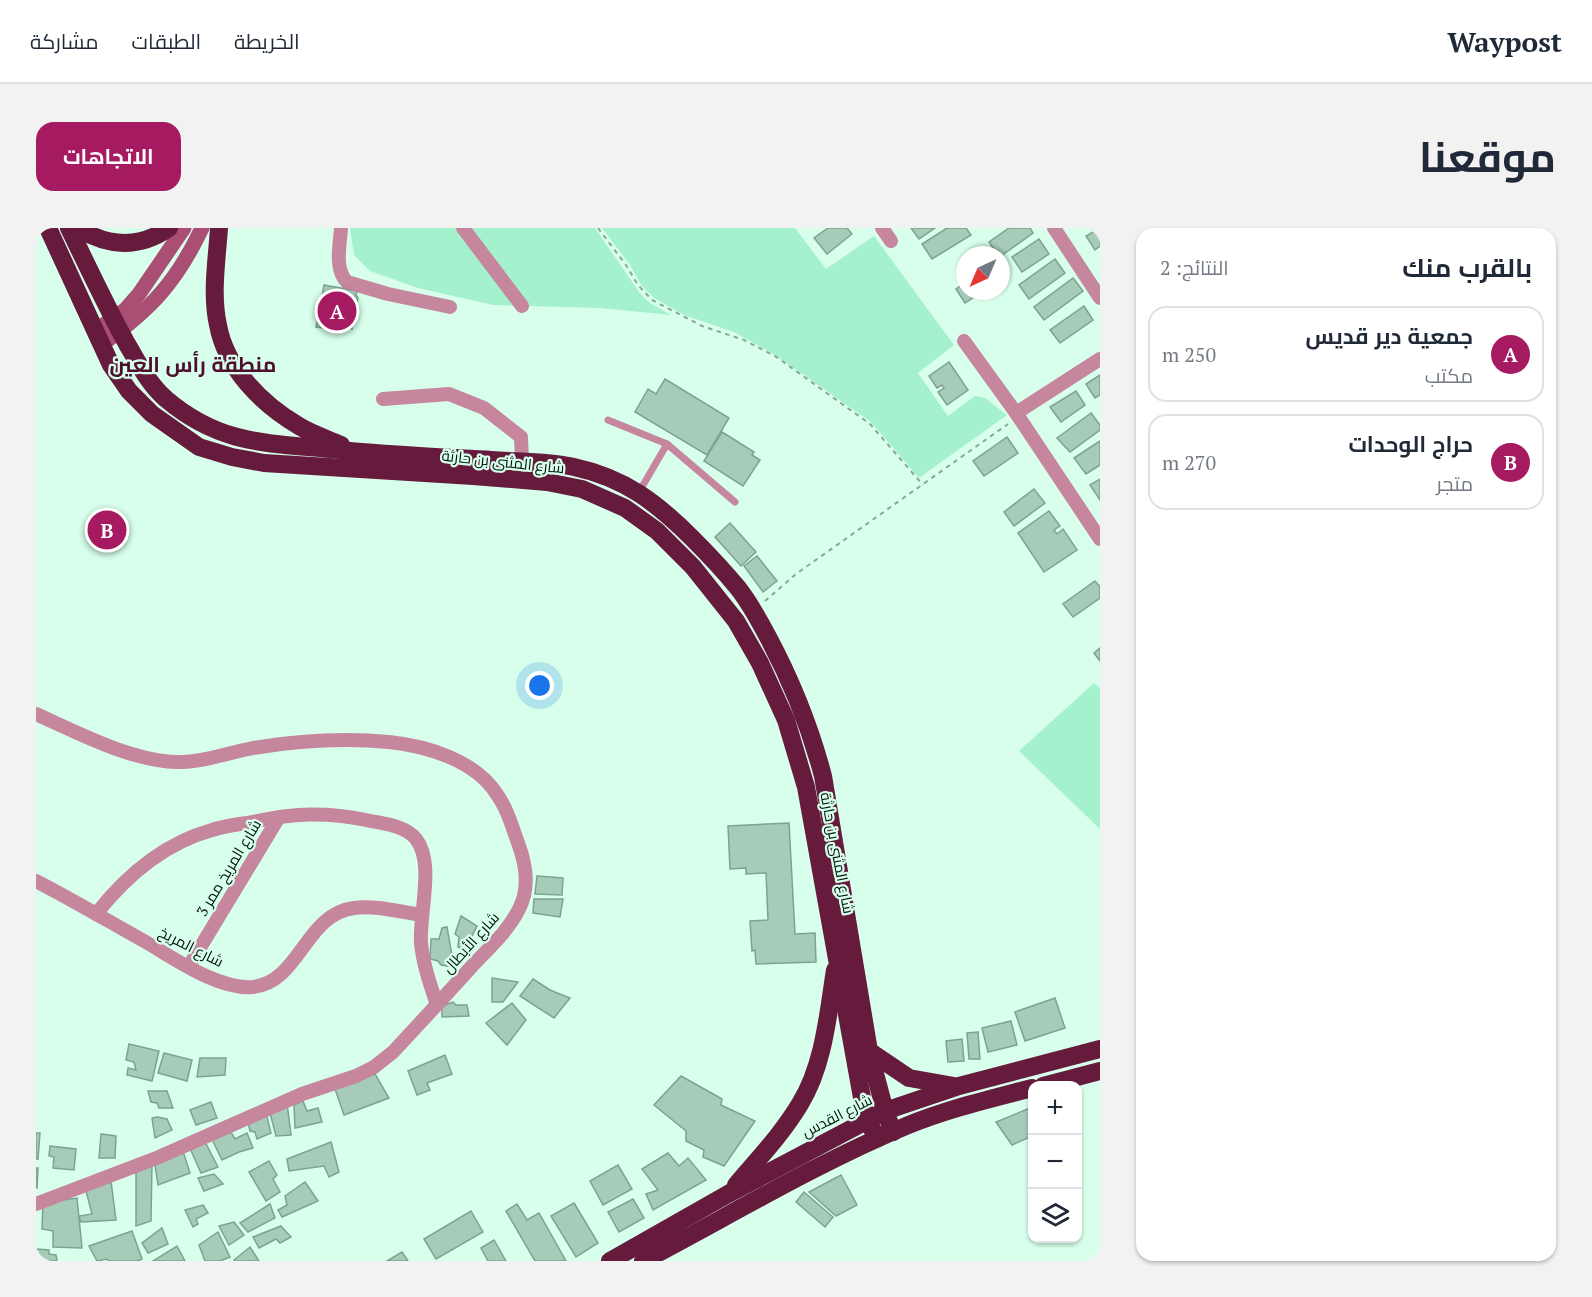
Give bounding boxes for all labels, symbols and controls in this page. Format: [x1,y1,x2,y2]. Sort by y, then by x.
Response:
text: Waypost [1447,23,1562,60]
text: مشاركة [30,27,99,55]
text: الطبقات [132,27,201,55]
text: الخريطة [234,27,300,55]
button: الاتجاهات [36,122,181,191]
text: موقعنا [1419,128,1556,184]
north arrow [956,246,1010,300]
text: بالقرب منك [1402,250,1532,284]
text: النتائج: 2 [1160,254,1229,281]
pin: A [318,288,356,334]
text: جمعية دير قديس [1306,321,1473,350]
text: 250 m [1162,341,1216,368]
text: A [1503,341,1518,368]
district label: منطقة رأس العين [110,350,276,378]
text: مكتب [1425,362,1473,389]
text: حراج الوحدات [1348,429,1473,458]
street label: شارع المثنى بن حارثة [441,445,565,479]
text: 270 m [1162,449,1216,476]
text: B [1504,449,1517,476]
text: متجر [1436,470,1473,497]
pin: B [88,508,126,552]
your location [525,671,554,700]
street label: شارع المثنى بن حارثة [814,790,860,916]
street label: شارع المريخ ممر 3 [191,815,267,921]
street label: شارع الأبطال [437,907,505,979]
street label: شارع المريخ [155,921,227,973]
map controls [1028,1081,1082,1243]
button: + [1028,1081,1082,1135]
street label: شارع القدس [798,1089,876,1143]
button: − [1028,1135,1082,1189]
button: layers [1028,1189,1082,1243]

